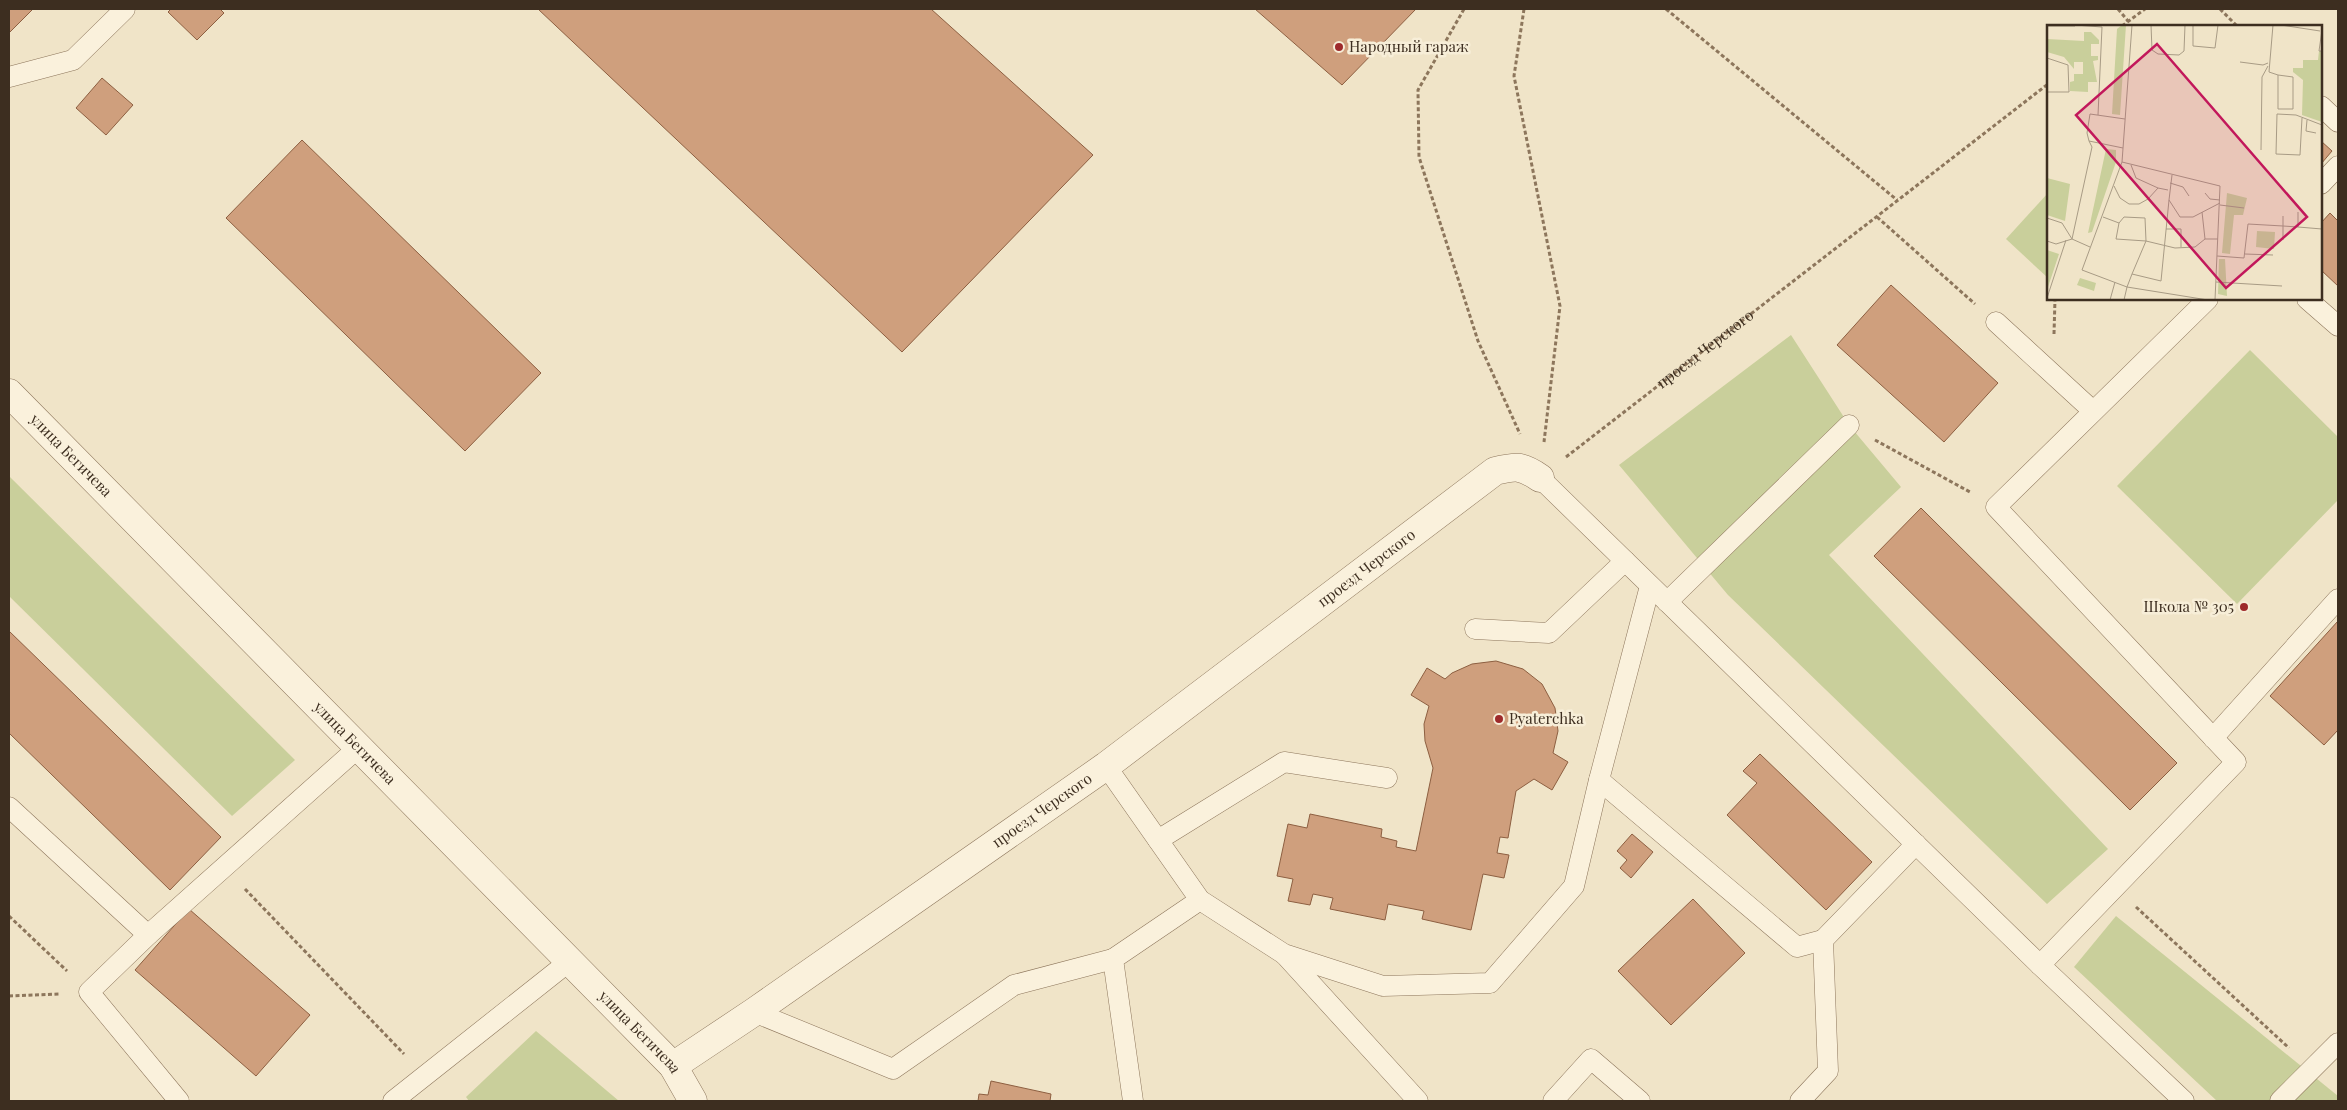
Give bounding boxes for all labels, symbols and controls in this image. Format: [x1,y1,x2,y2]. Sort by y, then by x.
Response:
inset map [2047,25,2322,300]
place label: Народный гараж [1349,36,1469,56]
marker: Народный гараж [1333,41,1345,53]
street label: проезд Черского [1652,305,1757,392]
street label: улица Бегичева [25,408,117,501]
street label: проезд Черского [1313,524,1419,611]
place label: Школа № 305 [2144,596,2234,616]
marker: Школа № 305 [2238,601,2250,613]
street label: улица Бегичева [309,696,401,789]
place label: Pyaterchka [1509,708,1584,728]
marker: Pyaterchka [1493,713,1505,725]
street label: проезд Черского [988,768,1096,852]
street label: улица Бегичева [594,985,686,1077]

